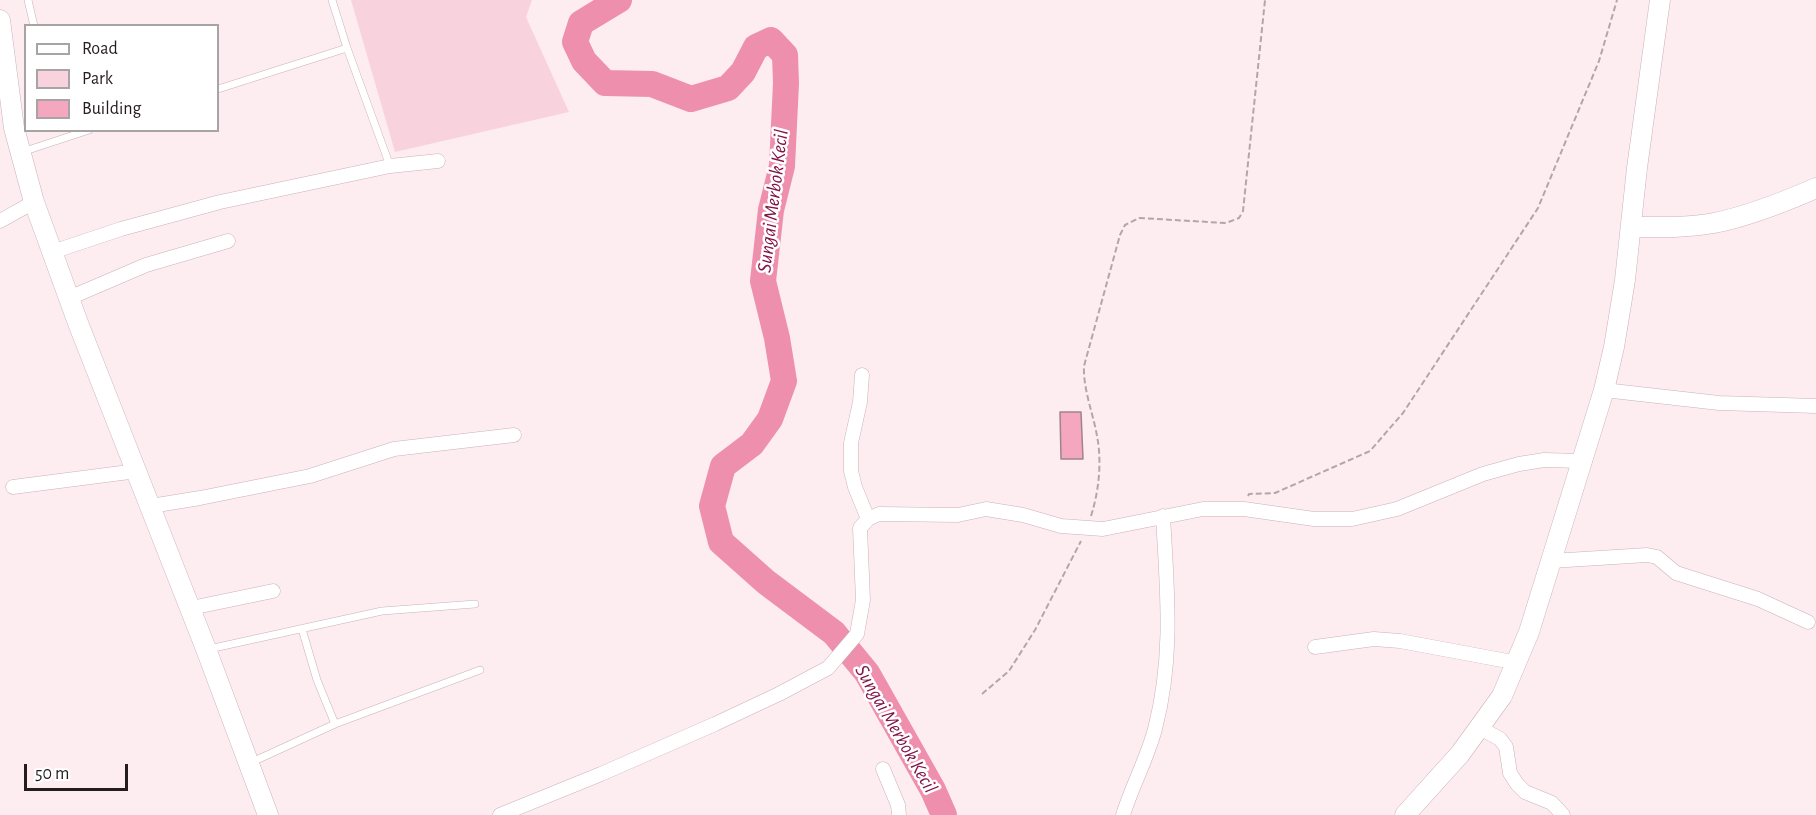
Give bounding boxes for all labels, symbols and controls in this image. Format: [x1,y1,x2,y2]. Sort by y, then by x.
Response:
legend [24,24,219,132]
text: Road [82,40,118,58]
text: Park [82,70,113,88]
text: Building [82,100,141,118]
water label: Sungai Merbok Kecil [752,128,794,274]
water label: Sungai Merbok Kecil [850,661,942,797]
scale bar [27,752,130,790]
text: 50 m [35,765,69,783]

